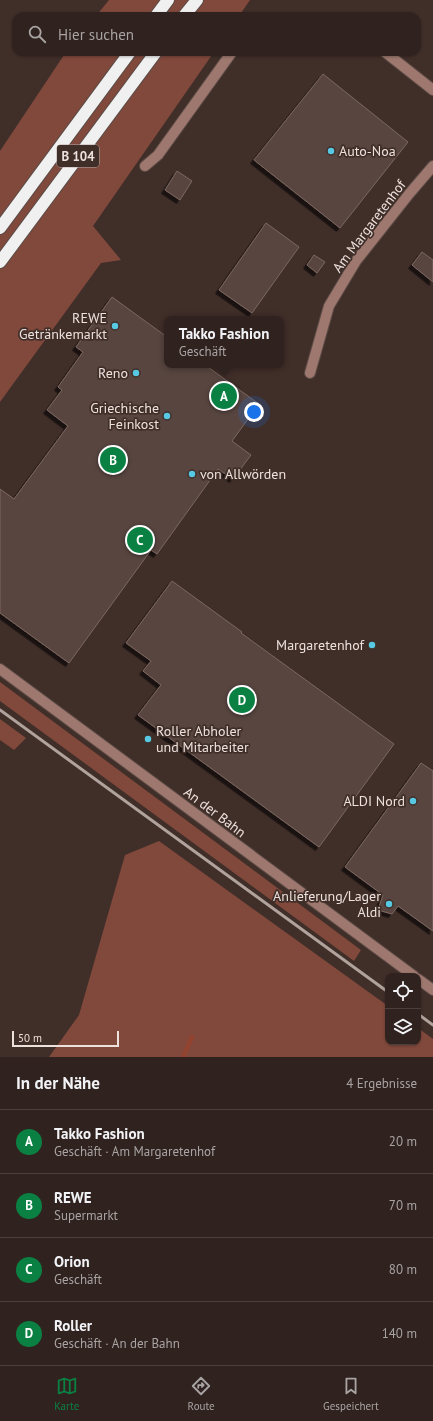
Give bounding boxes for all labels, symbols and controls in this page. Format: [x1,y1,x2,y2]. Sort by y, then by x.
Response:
search box [12,12,421,56]
icon: search [26,23,48,45]
text: Hier suchen [58,25,134,44]
place label: Auto-Noa [339,142,396,160]
road number: B 104 [57,145,99,167]
marker: Auto-Noa [326,146,336,156]
street label: Am Margaretenhof [328,176,410,276]
place label: REWE Getränkemarkt [19,309,107,343]
popup [164,316,284,368]
marker: REWE Getränkemarkt [110,321,120,331]
text: Takko Fashion [179,324,269,343]
text: Geschäft [179,343,227,360]
place label: Reno [98,364,128,382]
marker: Reno [131,368,141,378]
pin: A [211,381,237,411]
place label: Griechische Feinkost [90,399,159,433]
your location [244,402,264,422]
marker: Griechische Feinkost [162,411,172,421]
pin: B [100,445,126,475]
place label: von Allwörden [200,465,286,483]
marker: von Allwörden [187,469,197,479]
pin: C [127,525,153,555]
place label: Margaretenhof [276,636,365,654]
marker: Margaretenhof [367,640,377,650]
pin: D [229,685,255,715]
place label: Roller Abholer und Mitarbeiter [156,722,249,756]
marker: Roller Abholer und Mitarbeiter [143,734,153,744]
street label: An der Bahn [180,783,250,841]
place label: ALDI Nord [343,792,405,810]
marker: ALDI Nord [408,796,418,806]
place label: Anlieferung/Lager Aldi [273,887,381,921]
marker: Anlieferung/Lager Aldi [384,899,394,909]
map controls [385,973,421,1045]
button: locate [385,973,421,1009]
button: layers [385,1009,421,1045]
scale bar [12,1029,119,1048]
text: 50 m [18,1031,42,1045]
text: In der Nähe [16,1072,100,1094]
text: 4 Ergebnisse [346,1075,417,1092]
text: Takko Fashion [54,1124,145,1143]
text: A [25,1133,33,1150]
text: 20 m [389,1133,417,1150]
text: Geschäft · Am Margaretenhof [54,1143,215,1160]
text: REWE [54,1188,92,1207]
text: B [25,1197,33,1214]
text: 70 m [389,1197,417,1214]
text: Supermarkt [54,1207,118,1224]
text: Orion [54,1252,90,1271]
text: C [25,1261,33,1278]
text: 80 m [389,1261,417,1278]
text: Geschäft [54,1271,102,1288]
text: Roller [54,1316,92,1335]
text: D [25,1325,33,1342]
text: 140 m [382,1325,417,1342]
text: Geschäft · An der Bahn [54,1335,180,1352]
tab: Karte [54,1375,79,1413]
tab: Route [188,1375,215,1413]
tab: Gespeichert [323,1375,379,1413]

